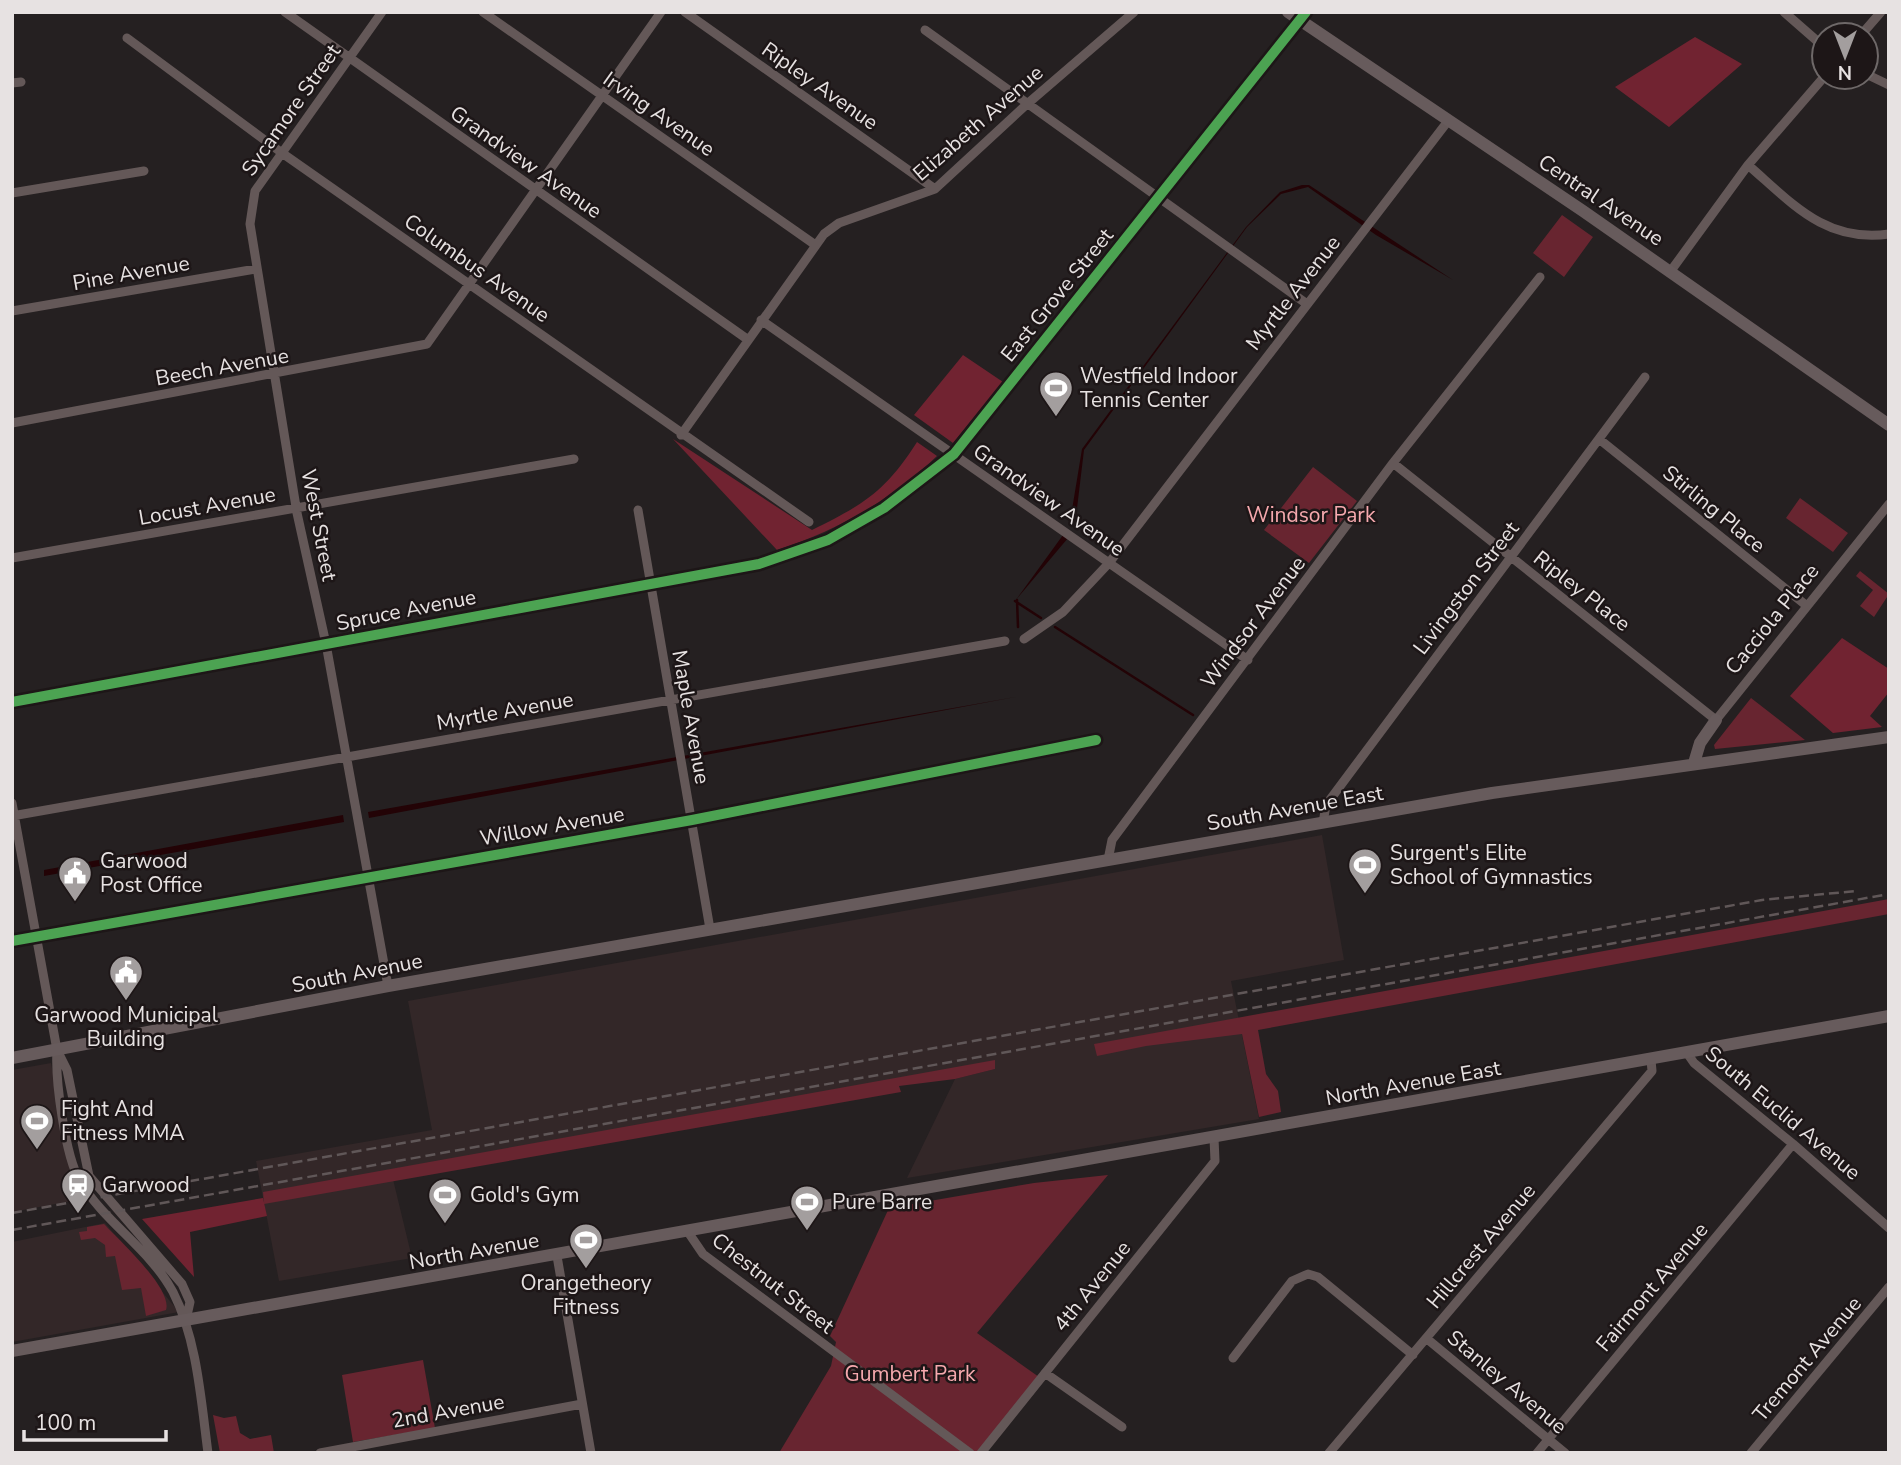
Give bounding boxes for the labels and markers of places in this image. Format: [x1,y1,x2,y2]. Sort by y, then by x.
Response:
place label: Westfield Indoor Tennis Center [1080,362,1238,414]
sports icon: Westfield Indoor Tennis Center [1037,369,1075,418]
place label: Surgent's Elite School of Gymnastics [1390,839,1593,891]
sports icon: Surgent's Elite School of Gymnastics [1346,846,1384,895]
place label: Garwood Post Office [100,847,202,899]
public building icon: Garwood Post Office [56,854,94,903]
public building icon: Garwood Municipal Building [107,953,145,1002]
place label: Garwood Municipal Building [34,1001,219,1053]
place label: Fight And Fitness MMA [61,1095,185,1147]
sports icon: Fight And Fitness MMA [18,1102,56,1151]
station icon: Garwood [59,1166,97,1215]
place label: Garwood [102,1171,190,1199]
sports icon: Gold's Gym [426,1176,464,1225]
place label: Gold's Gym [470,1181,579,1209]
sports icon: Pure Barre [788,1183,826,1232]
place label: Pure Barre [832,1188,932,1216]
sports icon: Orangetheory Fitness [567,1221,605,1270]
place label: Orangetheory Fitness [520,1269,652,1321]

